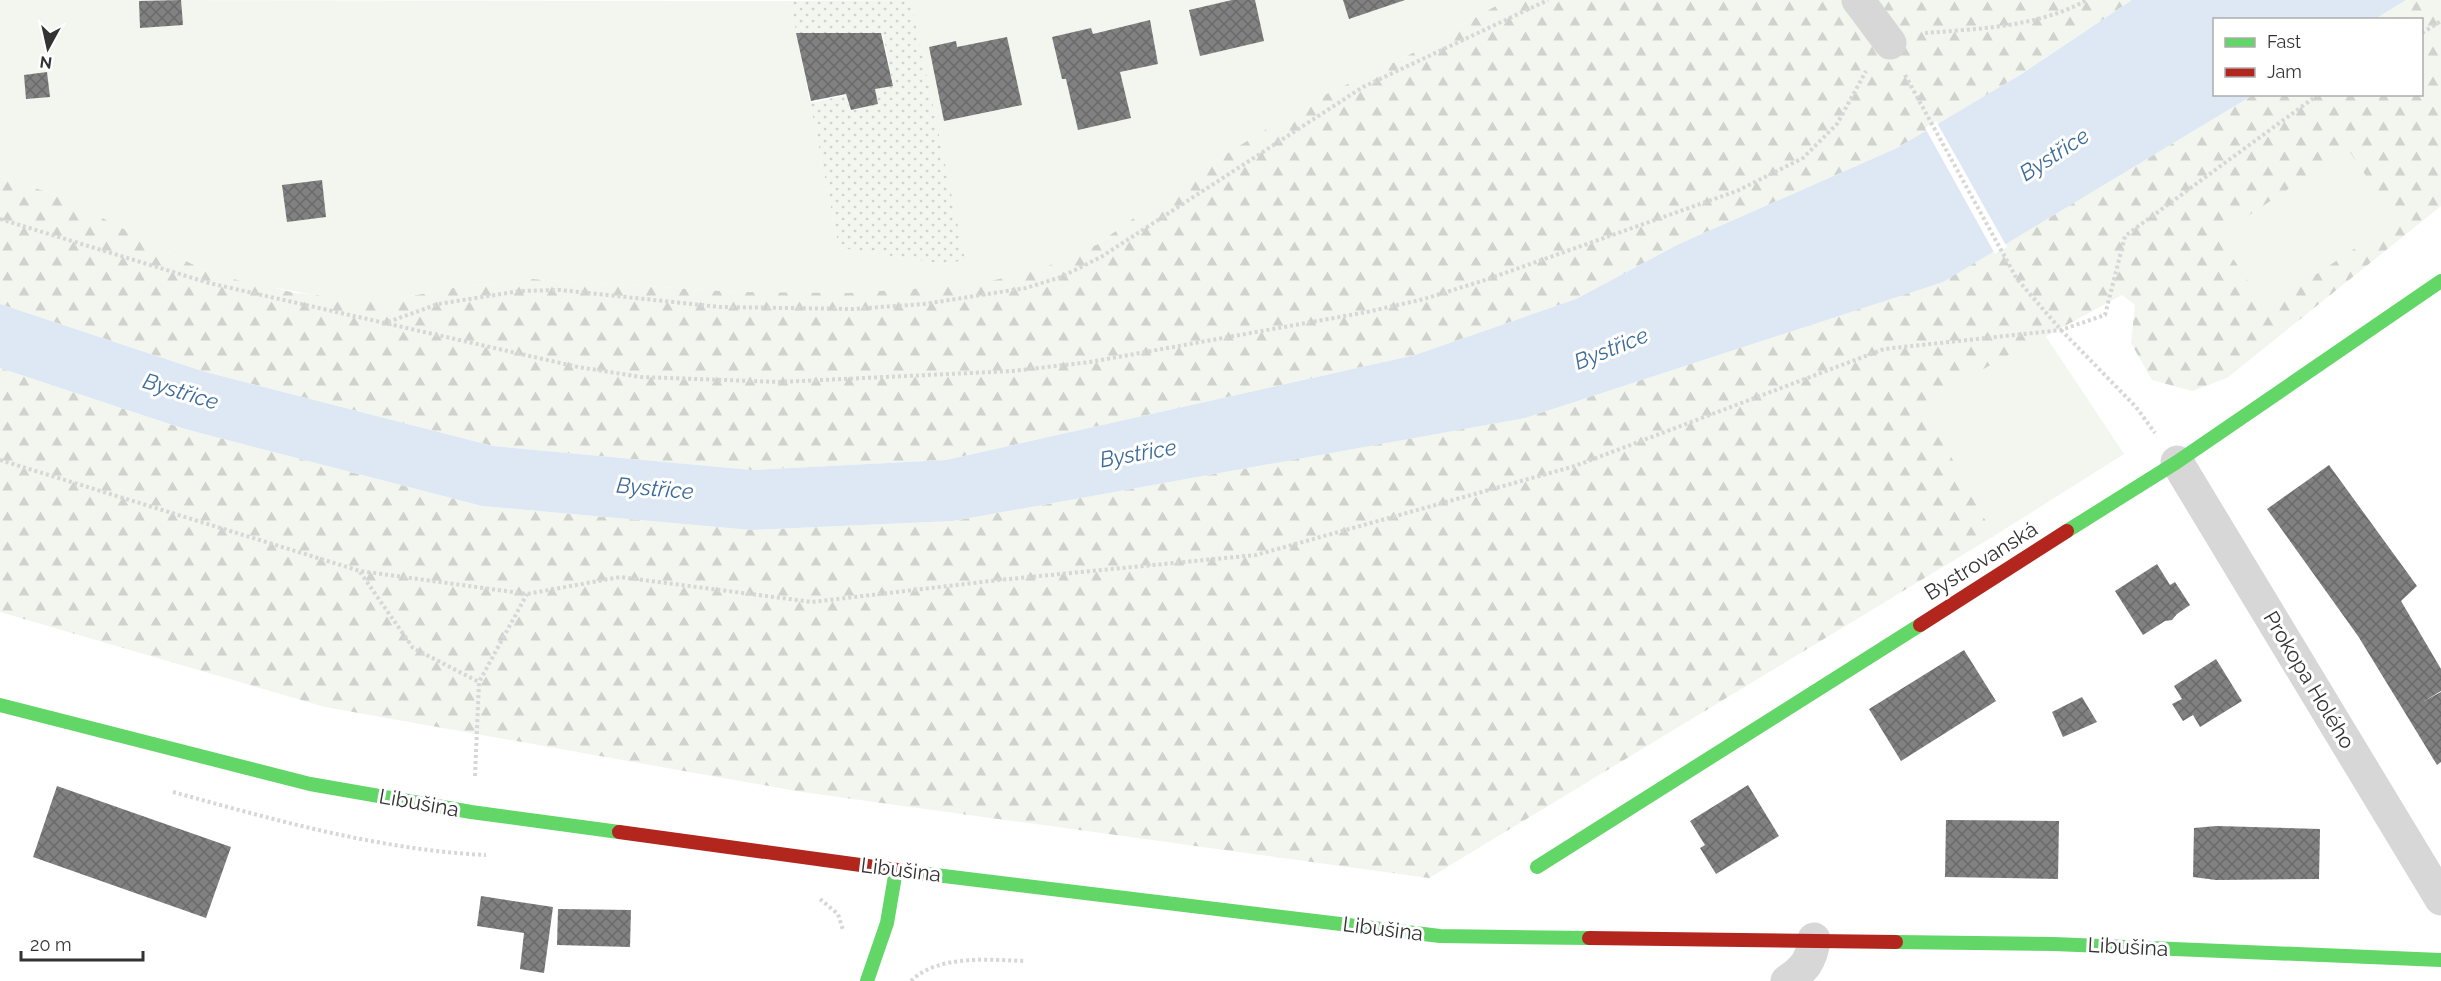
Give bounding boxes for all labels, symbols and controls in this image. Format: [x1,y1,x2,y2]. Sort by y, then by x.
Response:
north arrow [18,18,78,78]
legend [2213,18,2423,96]
text: Fast [2267,31,2301,52]
text: N [39,52,53,73]
text: Jam [2267,61,2302,82]
water label: Bystřice [2014,122,2094,186]
water label: Bystřice [1570,321,1652,375]
water label: Bystřice [140,367,222,415]
water label: Bystřice [1098,433,1179,473]
water label: Bystřice [615,472,695,504]
street label: Bystrovanská [1920,516,2042,605]
street label: Prokopa Holého [2259,606,2360,753]
street label: Libušina [377,783,461,822]
street label: Libušina [860,852,943,887]
street label: Libušina [1342,911,1425,946]
scale bar [21,924,142,962]
street label: Libušina [2087,932,2169,961]
text: 20 m [30,934,72,955]

